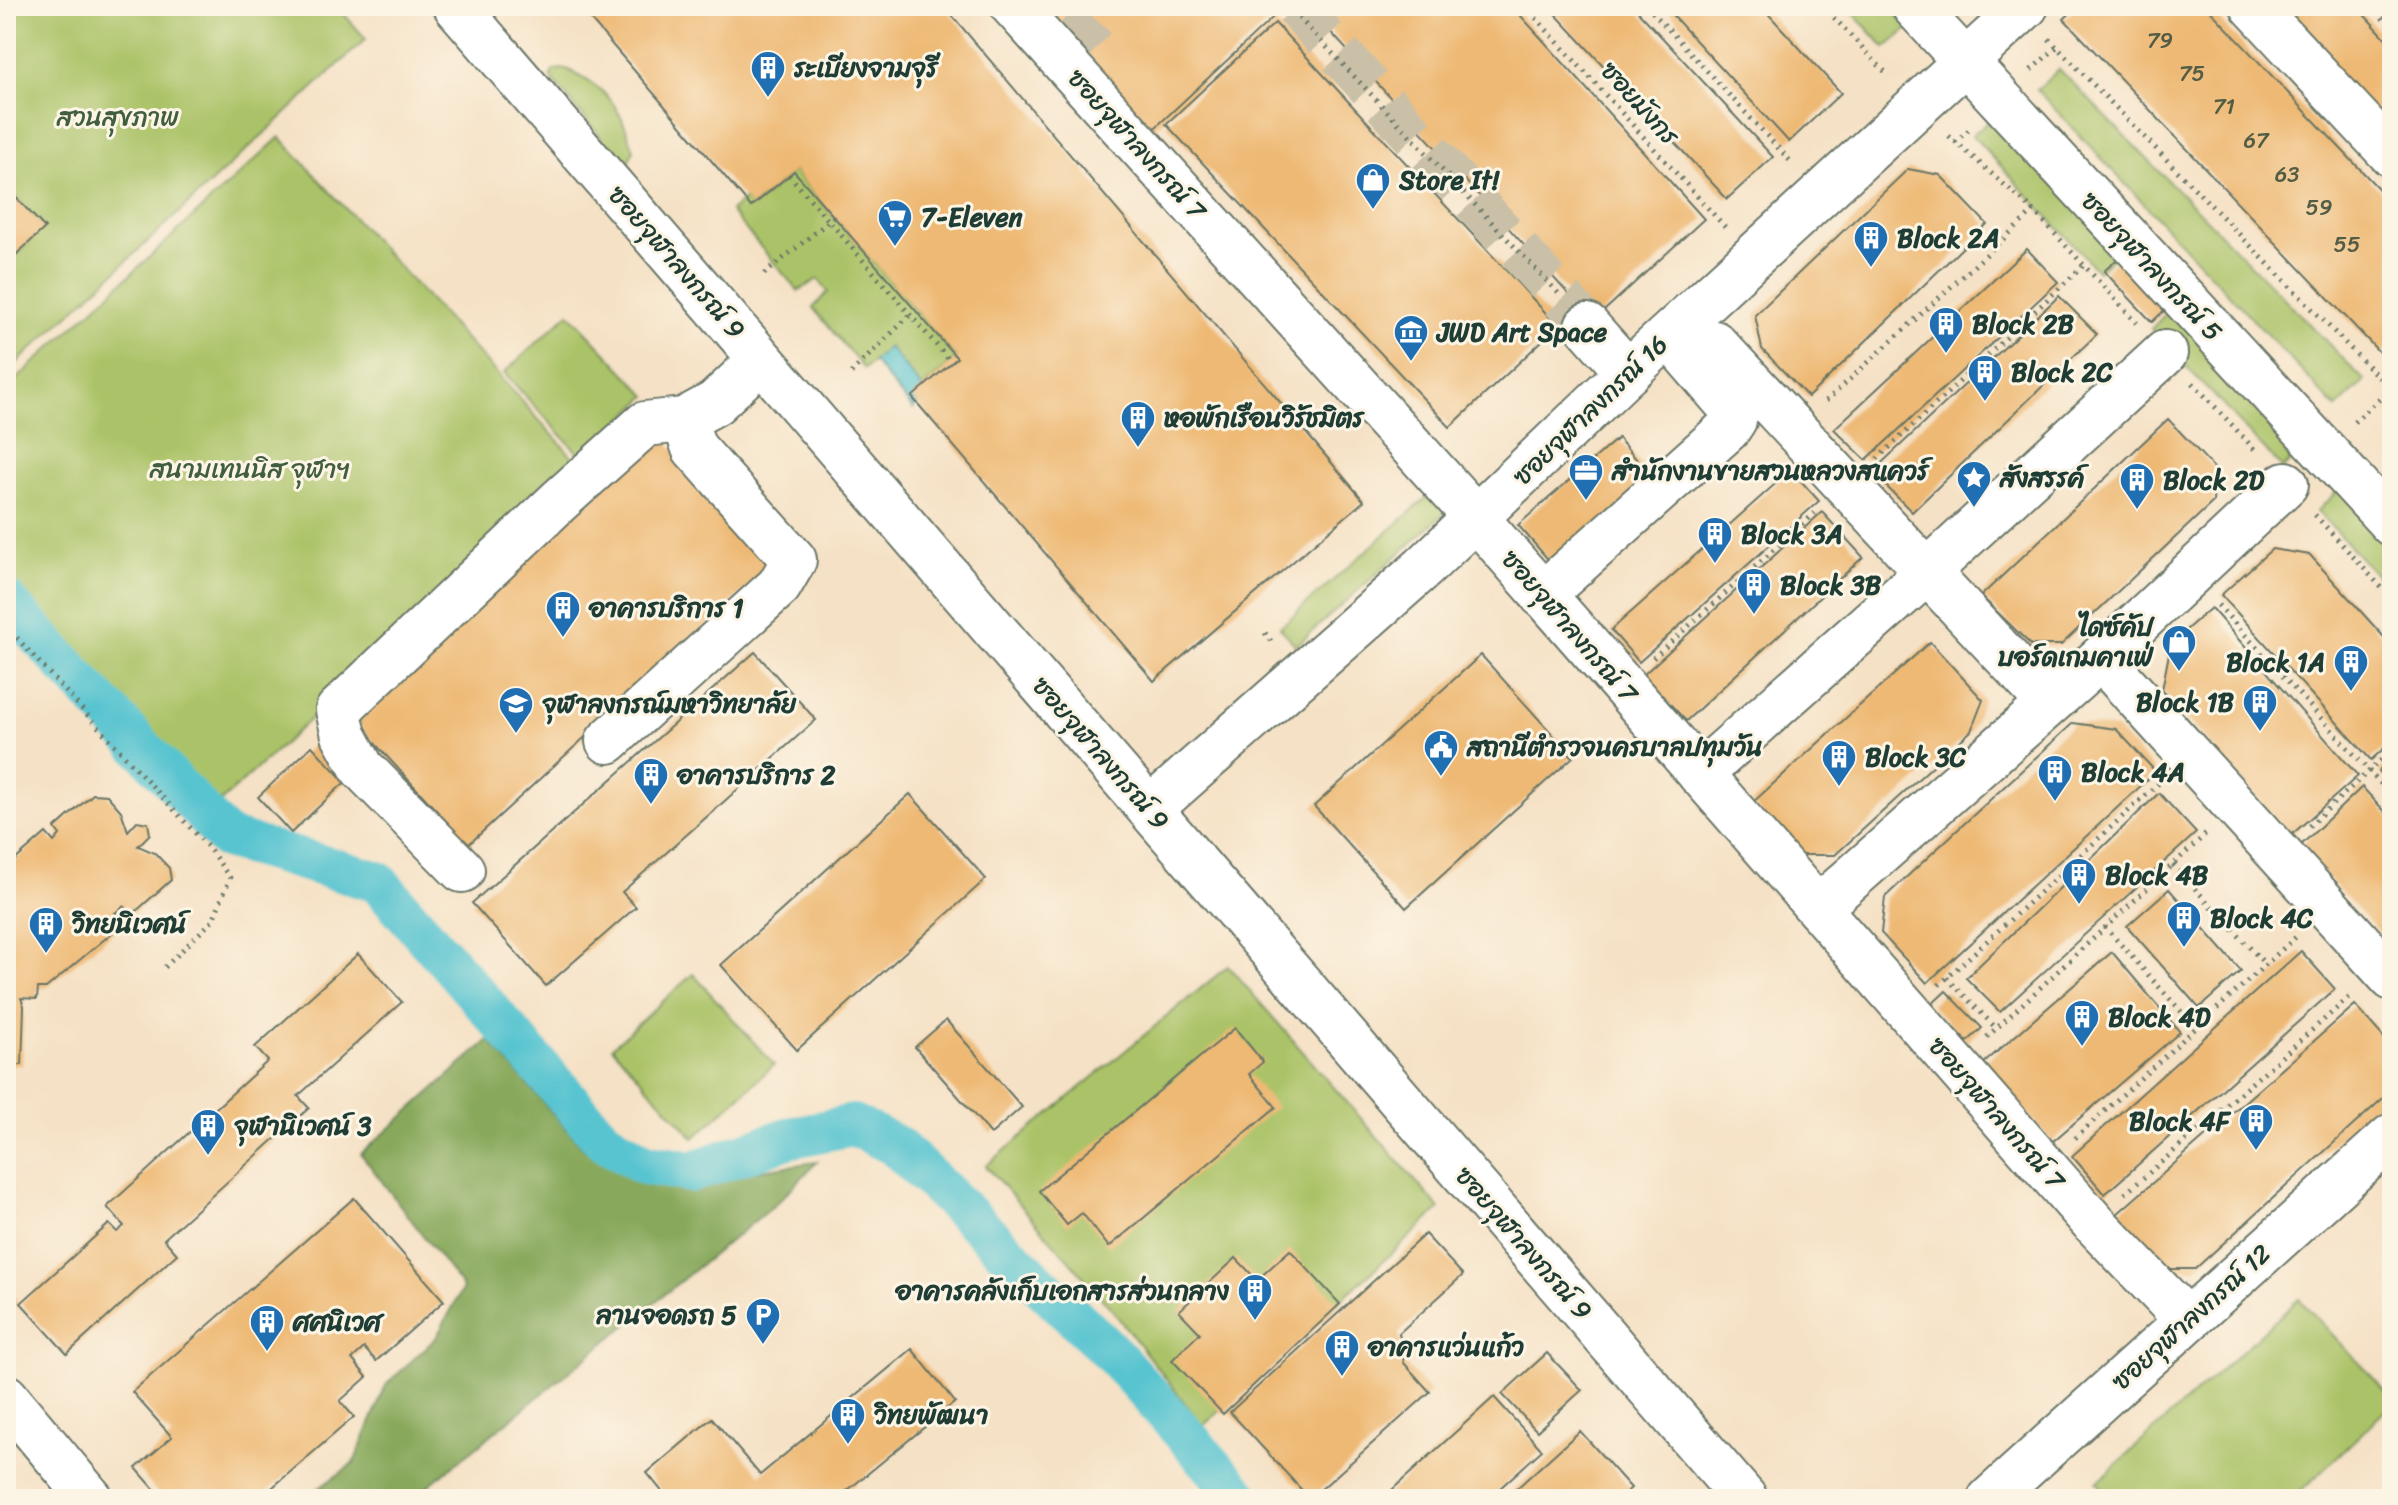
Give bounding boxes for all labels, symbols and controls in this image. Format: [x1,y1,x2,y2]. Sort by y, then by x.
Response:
house number: 79 [2147,21,2173,60]
place label: ระเบียงจามจุรี [793,45,942,91]
building icon: ระเบียงจามจุรี [749,49,787,99]
street label: ซอยมังกร [1589,50,1692,157]
house number: 75 [2179,54,2205,93]
street label: ซอยจุฬาลงกรณ์ 7 [1056,57,1220,232]
house number: 71 [2213,87,2235,126]
park label: สวนสุขภาพ [56,94,179,140]
house number: 67 [2243,121,2270,160]
house number: 63 [2275,155,2299,194]
place label: Store It! [1398,157,1500,203]
shop icon: Store It! [1354,161,1392,211]
street label: ซอยจุฬาลงกรณ์ 9 [596,174,758,350]
street label: ซอยจุฬาลงกรณ์ 5 [2069,180,2235,352]
house number: 59 [2306,188,2332,227]
place label: 7-Eleven [921,194,1024,240]
supermarket icon: 7-Eleven [876,198,914,248]
place label: Block 2A [1897,215,2000,261]
building icon: Block 2A [1852,219,1890,269]
house number: 55 [2334,225,2360,264]
place label: Block 2B [1972,301,2075,347]
building icon: Block 2B [1927,305,1965,355]
place label: JWD Art Space [1435,309,1608,355]
museum icon: JWD Art Space [1392,313,1430,363]
street label: ซอยจุฬาลงกรณ์ 16 [1501,323,1679,497]
place label: Block 2C [2011,349,2114,395]
building icon: Block 2C [1966,353,2004,403]
place label: หอพักเรือนวิรัชมิตร [1164,395,1365,441]
building icon: หอพักเรือนวิรัชมิตร [1119,399,1157,449]
park label: สนามเทนนิส จุฬาฯ [149,446,350,492]
place label: สำนักงานขายสวนหลวงสแควร์ [1611,448,1934,494]
office icon: สำนักงานขายสวนหลวงสแควร์ [1567,452,1605,502]
place label: สังสรรค์ [1999,455,2090,501]
place label: Block 2D [2163,457,2265,503]
place icon: สังสรรค์ [1955,459,1993,509]
building icon: Block 2D [2118,461,2156,511]
place label: Block 3A [1741,511,1843,557]
building icon: Block 3A [1696,515,1734,565]
street label: ซอยจุฬาลงกรณ์ 7 [1490,539,1652,715]
place label: Block 3B [1780,562,1882,608]
building icon: Block 3B [1735,566,1773,616]
place label: อาคารบริการ 1 [588,585,744,631]
building icon: อาคารบริการ 1 [544,589,582,639]
place label: ไดซ์คัป บอร์ดเกมคาเฟ่ [1997,604,2156,680]
shop icon: ไดซ์คัป บอร์ดเกมคาเฟ่ [2160,623,2198,673]
place label: Block 1A [2226,639,2325,685]
building icon: Block 1A [2332,643,2370,693]
street label: ซอยจุฬาลงกรณ์ 9 [1020,665,1182,841]
place label: Block 1B [2136,679,2235,725]
place label: จุฬาลงกรณ์มหาวิทยาลัย [542,681,797,727]
building icon: Block 1B [2241,683,2279,733]
school or university icon: จุฬาลงกรณ์มหาวิทยาลัย [497,685,535,735]
place label: สถานีตำรวจนครบาลปทุมวัน [1466,724,1763,770]
public building icon: สถานีตำรวจนครบาลปทุมวัน [1422,728,1460,778]
place label: Block 3C [1865,734,1967,780]
building icon: Block 3C [1820,738,1858,788]
place label: Block 4A [2081,749,2185,795]
place label: อาคารบริการ 2 [676,752,835,798]
building icon: Block 4A [2036,753,2074,803]
building icon: อาคารบริการ 2 [632,756,670,806]
place label: Block 4B [2105,852,2209,898]
building icon: Block 4B [2060,856,2098,906]
place label: Block 4C [2210,895,2314,941]
building icon: Block 4C [2165,899,2203,949]
place label: วิทยนิเวศน์ [72,901,191,947]
building icon: วิทยนิเวศน์ [27,905,65,955]
place label: Block 4D [2108,994,2211,1040]
building icon: Block 4D [2063,998,2101,1048]
street label: ซอยจุฬาลงกรณ์ 7 [1917,1026,2079,1202]
place label: Block 4F [2129,1098,2232,1144]
building icon: Block 4F [2237,1102,2275,1152]
place label: จุฬานิเวศน์ 3 [234,1103,372,1149]
building icon: จุฬานิเวศน์ 3 [189,1107,227,1157]
street label: ซอยจุฬาลงกรณ์ 9 [1443,1155,1605,1331]
street label: ซอยจุฬาลงกรณ์ 12 [2100,1232,2282,1402]
place label: อาคารคลังเก็บเอกสารส่วนกลาง [894,1268,1230,1314]
building icon: อาคารคลังเก็บเอกสารส่วนกลาง [1236,1272,1274,1322]
place label: ลานจอดรถ 5 [595,1292,737,1338]
parking icon: ลานจอดรถ 5 [744,1296,782,1346]
place label: ศศนิเวศ [292,1299,385,1345]
building icon: ศศนิเวศ [248,1303,286,1353]
place label: อาคารแว่นแก้ว [1367,1324,1524,1370]
building icon: อาคารแว่นแก้ว [1323,1328,1361,1378]
place label: วิทยพัฒนา [874,1392,988,1438]
building icon: วิทยพัฒนา [829,1396,867,1446]

